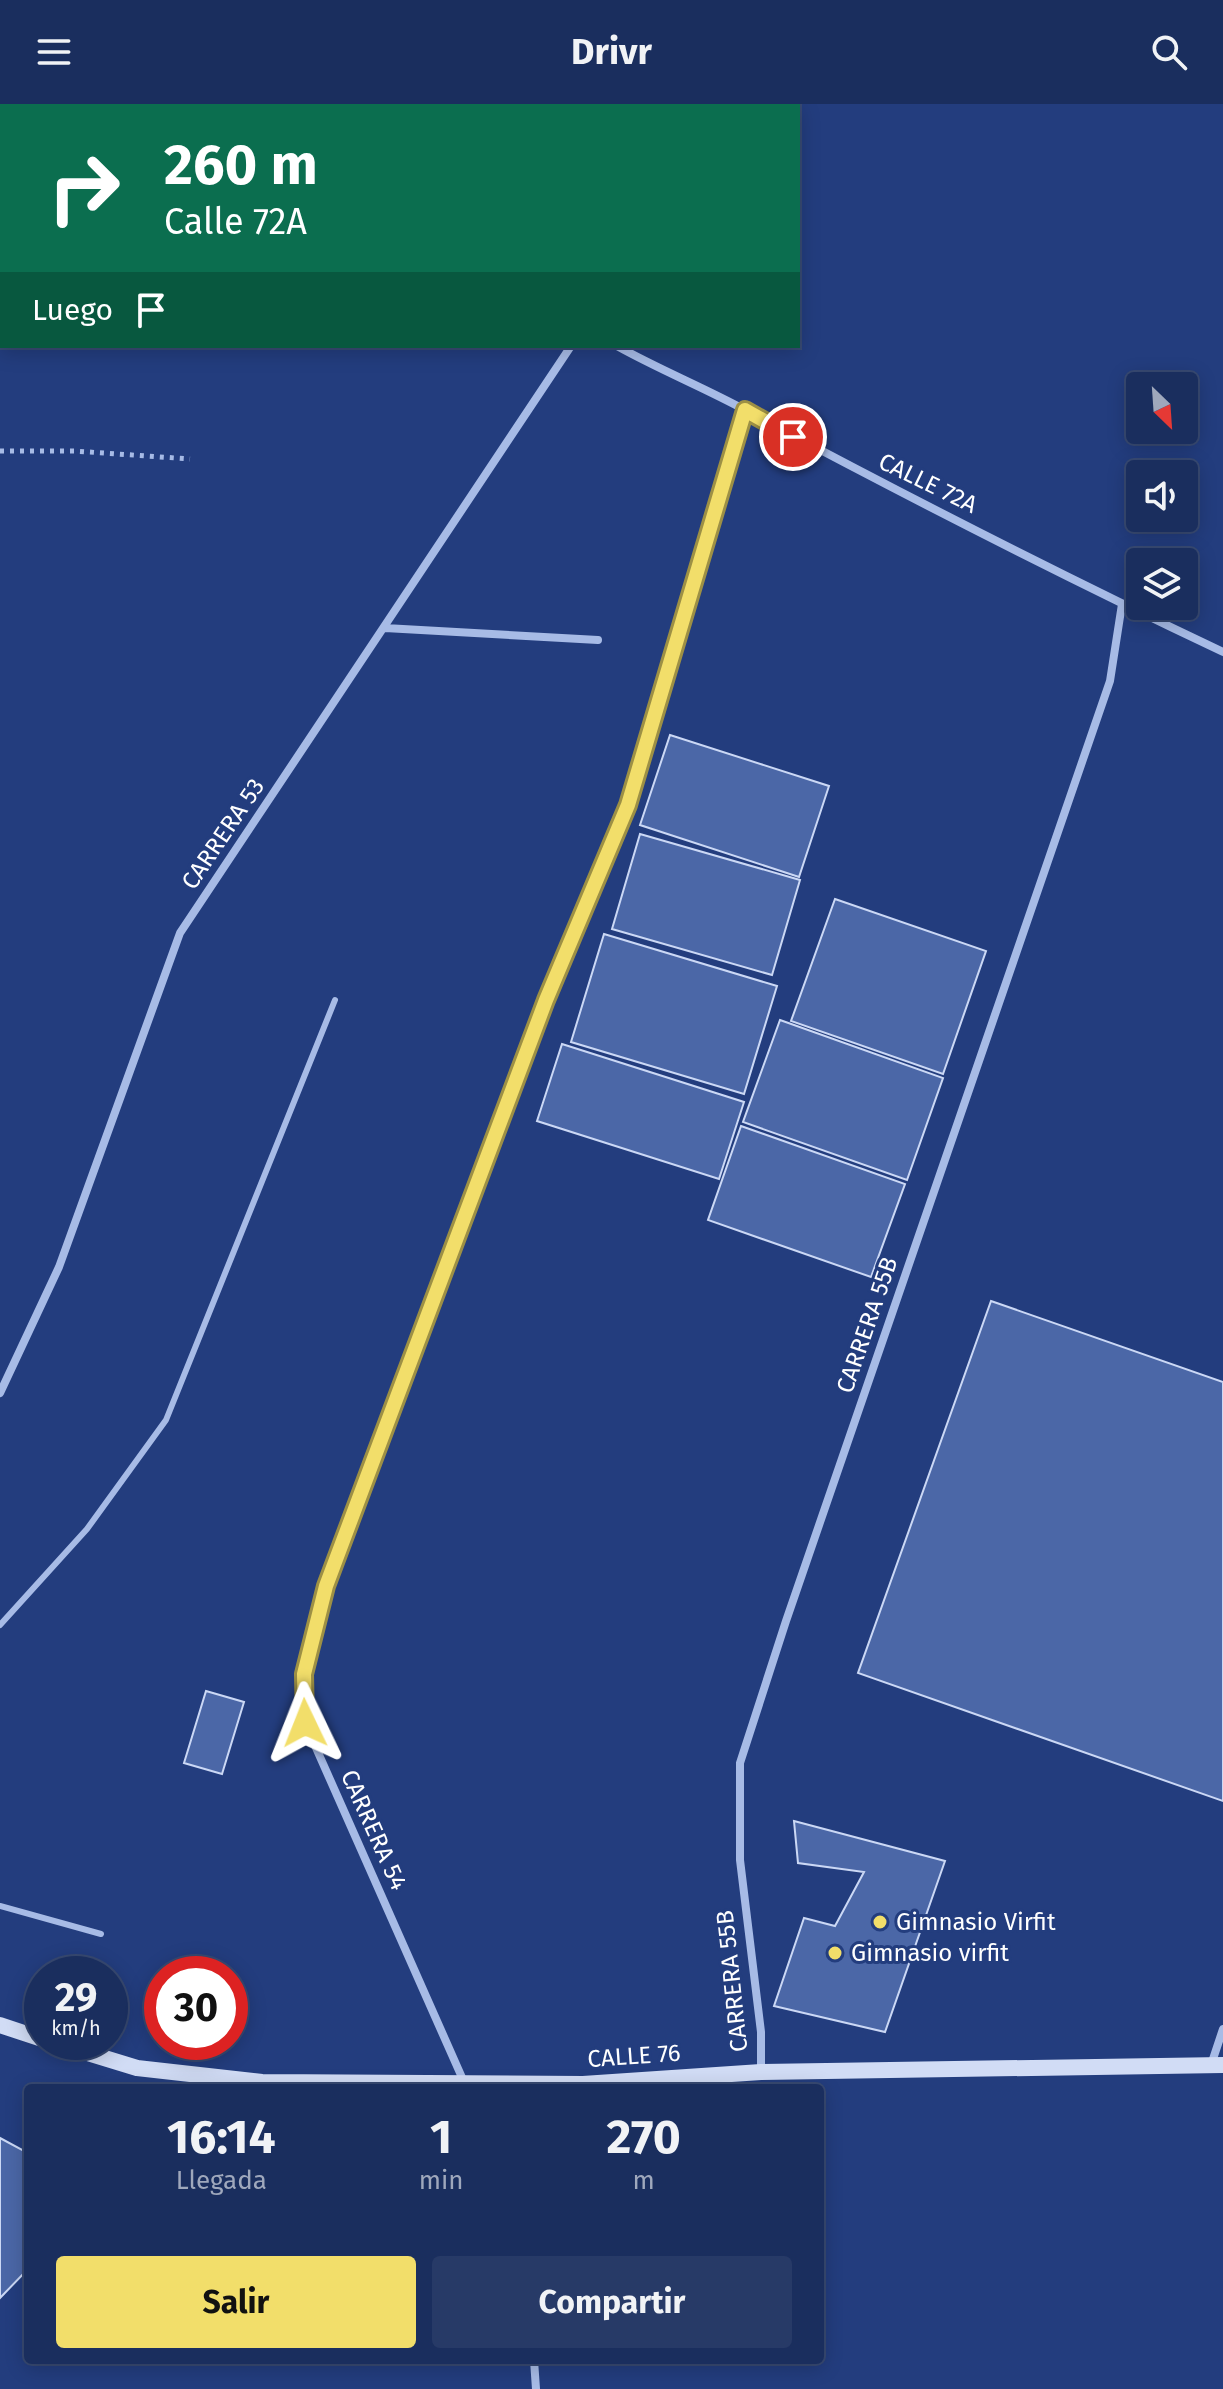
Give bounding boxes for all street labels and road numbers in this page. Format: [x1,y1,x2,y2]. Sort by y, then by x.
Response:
street label: CALLE 72A [874,447,982,519]
street label: CARRERA 53 [176,773,270,895]
street label: CARRERA 55B [831,1253,903,1397]
street label: CARRERA 54 [335,1766,413,1895]
street label: CARRERA 55B [711,1909,753,2053]
street label: CALLE 76 [587,2039,681,2073]

